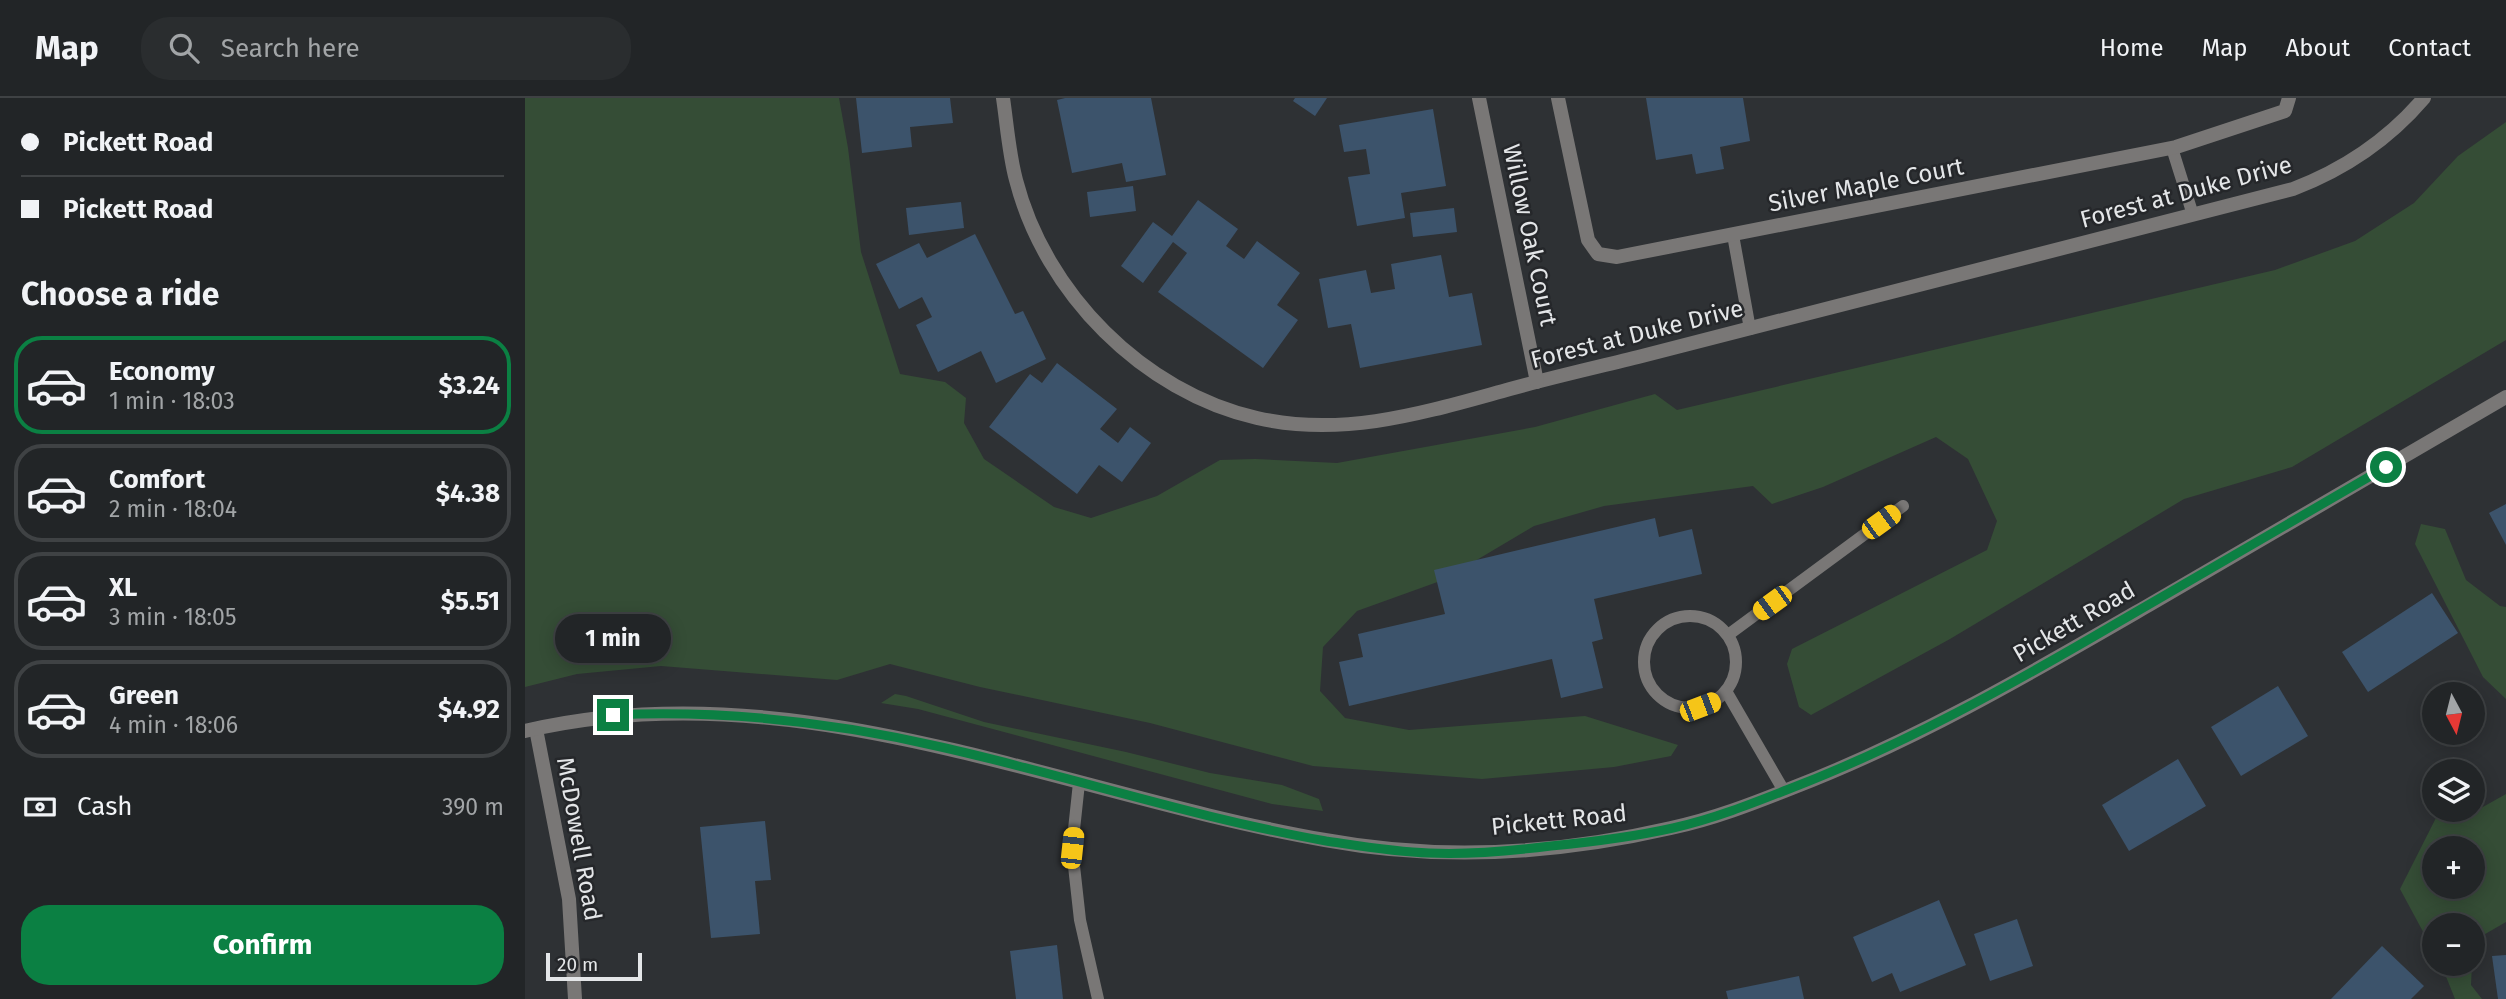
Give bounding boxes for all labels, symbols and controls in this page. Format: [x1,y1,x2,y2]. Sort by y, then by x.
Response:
search box [141,17,631,80]
text: Map [35,28,99,68]
icon: search [165,29,203,67]
text: Search here [221,33,360,64]
text: Home [2100,34,2164,62]
text: Map [2202,34,2248,62]
text: About [2286,34,2350,62]
text: Contact [2388,34,2471,62]
text: Pickett Road [63,127,213,158]
street label: Willow Oak Court [1497,142,1563,329]
street label: Forest at Duke Drive [2077,150,2295,234]
street label: Silver Maple Court [1766,152,1966,218]
text: Pickett Road [63,194,213,225]
text: Choose a ride [21,275,219,313]
street label: Forest at Duke Drive [1528,294,1746,374]
icon: car [25,354,88,417]
text: Economy [109,356,215,387]
text: $3.24 [439,370,500,401]
text: 1 min · 18:03 [109,387,235,415]
route start [2370,451,2402,483]
icon: car [25,462,88,525]
text: Comfort [109,464,205,495]
text: $4.38 [436,478,500,509]
text: 2 min · 18:04 [109,495,237,523]
car [1858,501,1905,543]
icon: car [25,570,88,633]
text: XL [109,572,137,603]
street label: Pickett Road [2008,576,2140,668]
car [1749,582,1796,624]
text: $5.51 [441,586,500,617]
text: 3 min · 18:05 [109,603,236,631]
callout: 1 min [555,614,671,662]
text: 1 min [585,624,641,652]
icon: car [25,678,88,741]
text: Green [109,680,179,711]
north arrow [2422,682,2485,746]
map controls [2422,682,2485,976]
car [1677,690,1724,724]
text: $4.92 [438,694,500,725]
route end [597,699,629,731]
text: 4 min · 18:06 [109,711,238,739]
street label: McDowell Road [551,755,607,923]
button: layers [2422,759,2485,822]
icon: cash [21,788,59,826]
text: Cash [77,791,133,822]
text: 390 m [442,793,504,821]
street label: Pickett Road [1490,799,1628,841]
car [1060,826,1085,870]
button: + [2422,836,2485,899]
button: Confirm [21,905,504,985]
button: − [2422,913,2485,976]
scale bar [546,950,642,982]
text: 20 m [557,953,598,976]

